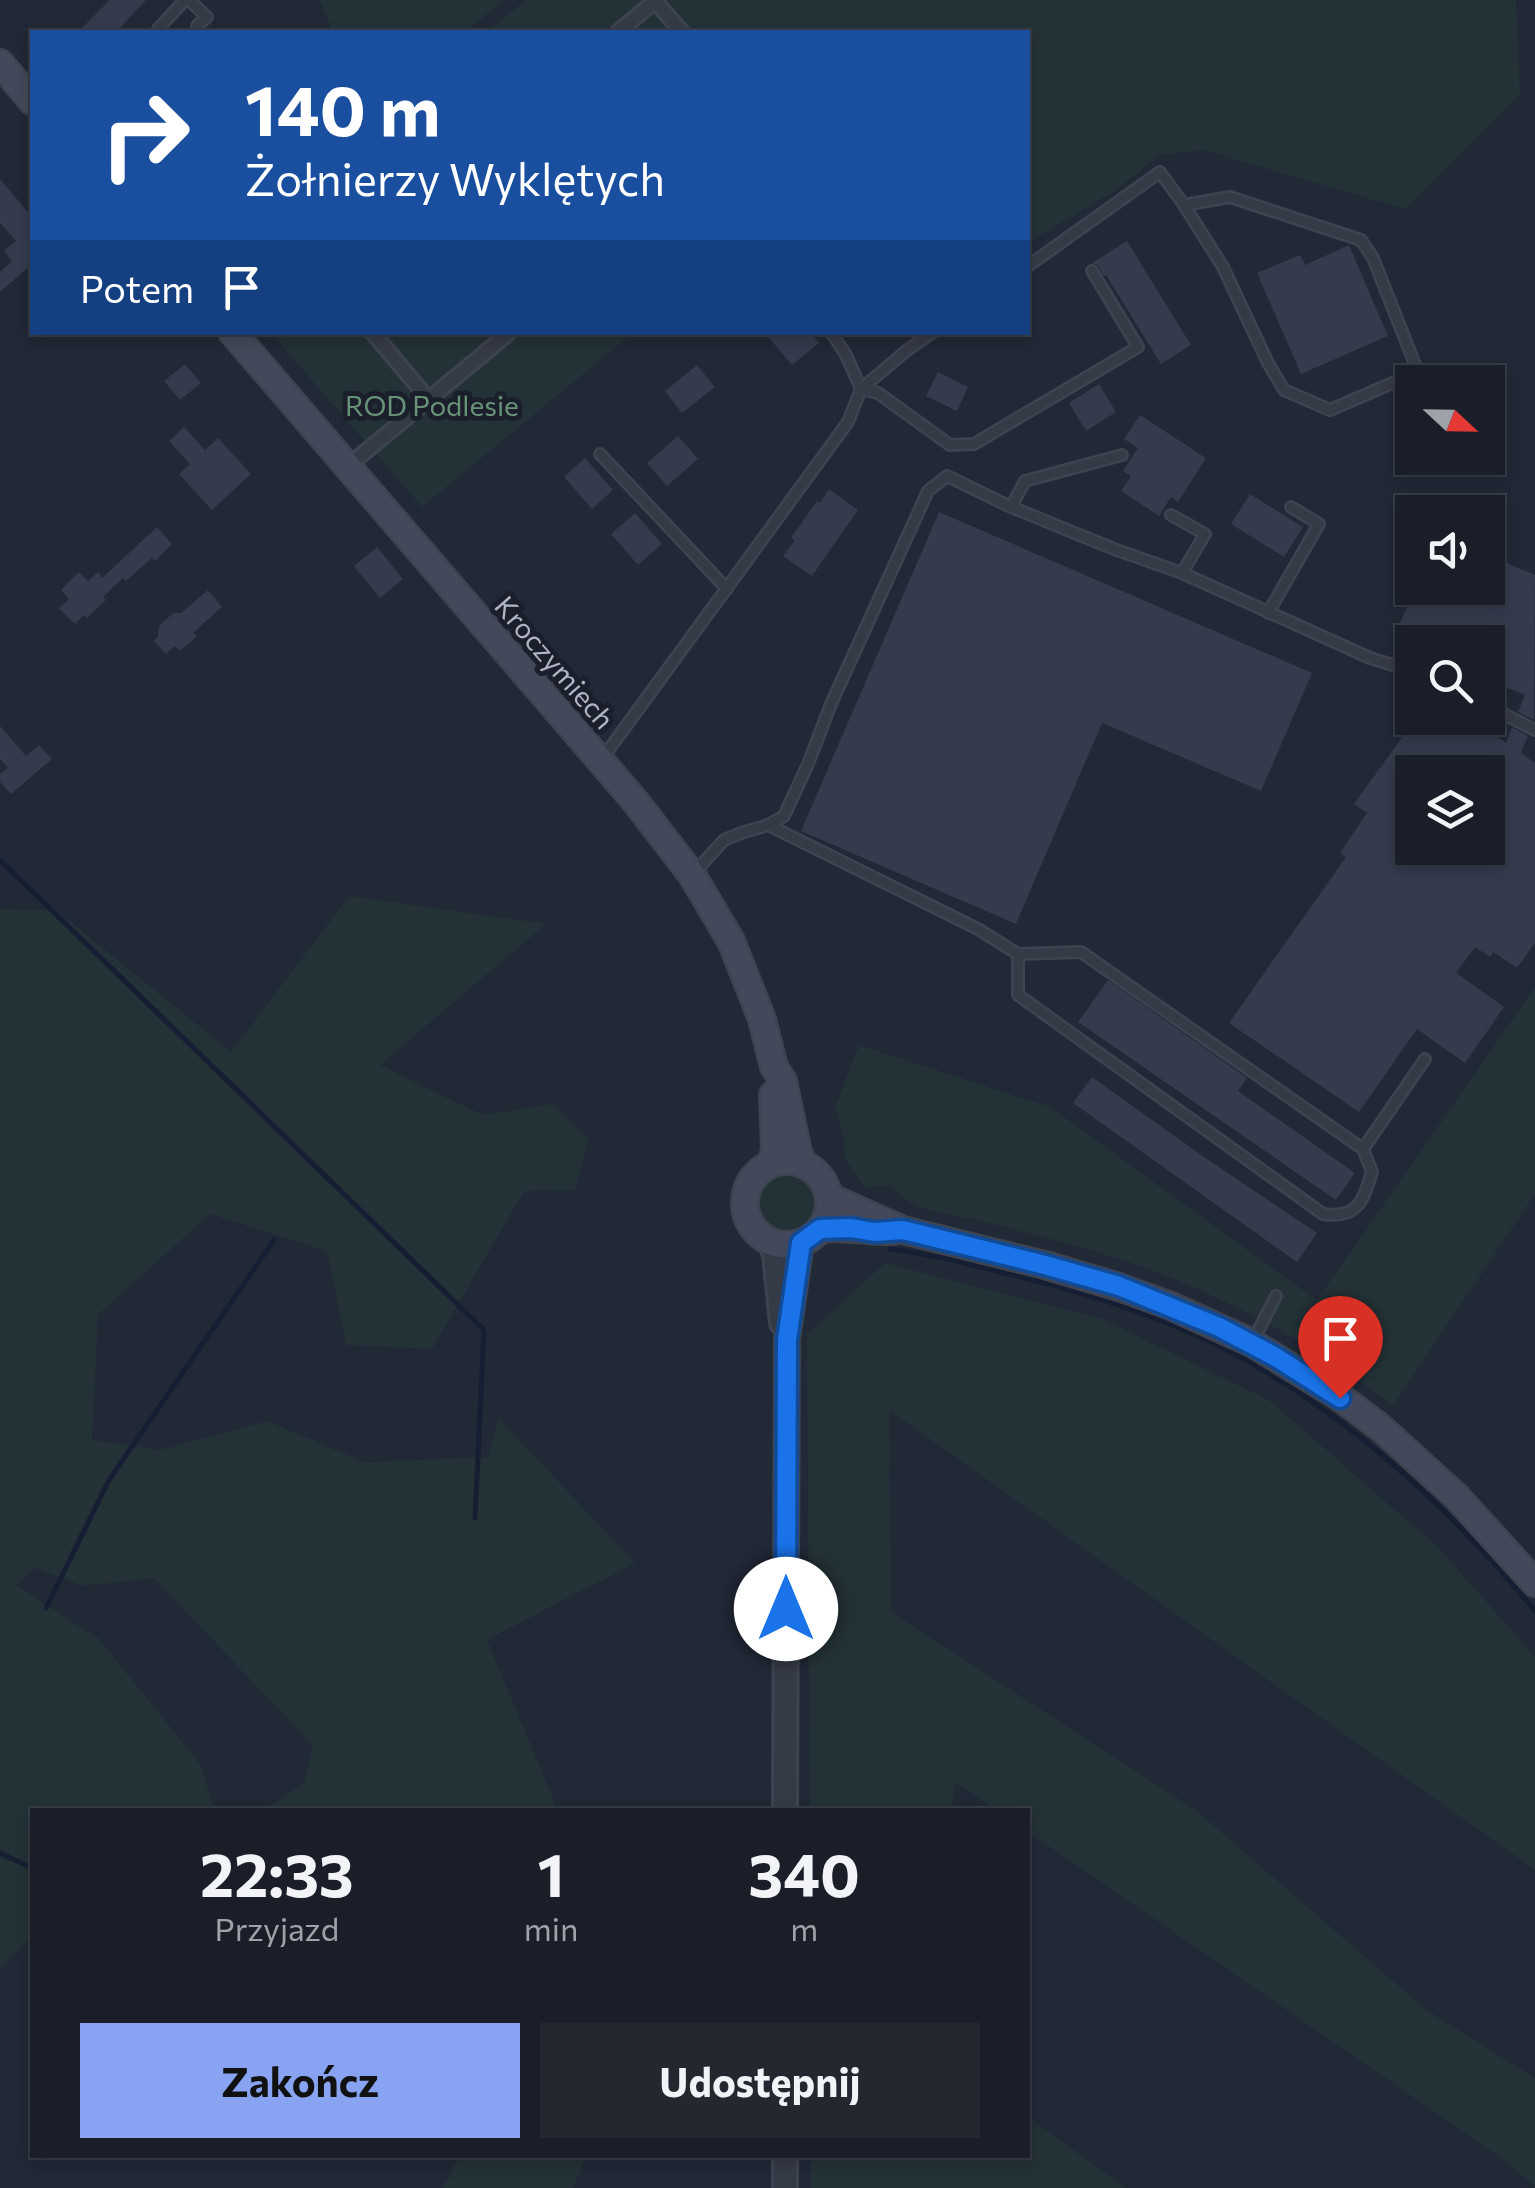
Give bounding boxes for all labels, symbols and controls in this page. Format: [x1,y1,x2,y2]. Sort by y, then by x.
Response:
text: 140 m [245,65,441,150]
icon: right [80,70,210,200]
text: Żołnierzy Wyklętych [245,150,665,205]
icon: arrive [214,260,269,315]
text: Potem [80,264,194,311]
north arrow [1395,365,1505,475]
map controls [1395,365,1505,865]
park label: ROD Podlesie [345,388,519,422]
button: sound [1395,495,1505,605]
street label: Kroczymiech [488,589,622,735]
button: search [1395,625,1505,735]
button: layers [1395,755,1505,865]
pin [1298,1296,1383,1399]
icon: arrive [1313,1311,1368,1366]
position arrow [734,1557,838,1661]
text: 22:33 [200,1836,354,1909]
text: 1 [537,1836,565,1909]
text: 340 [748,1836,860,1909]
text: Przyjazd [215,1908,339,1948]
text: min [524,1908,578,1948]
text: m [790,1908,818,1948]
button: Zakończ [80,2023,520,2138]
button: Udostępnij [540,2023,980,2138]

